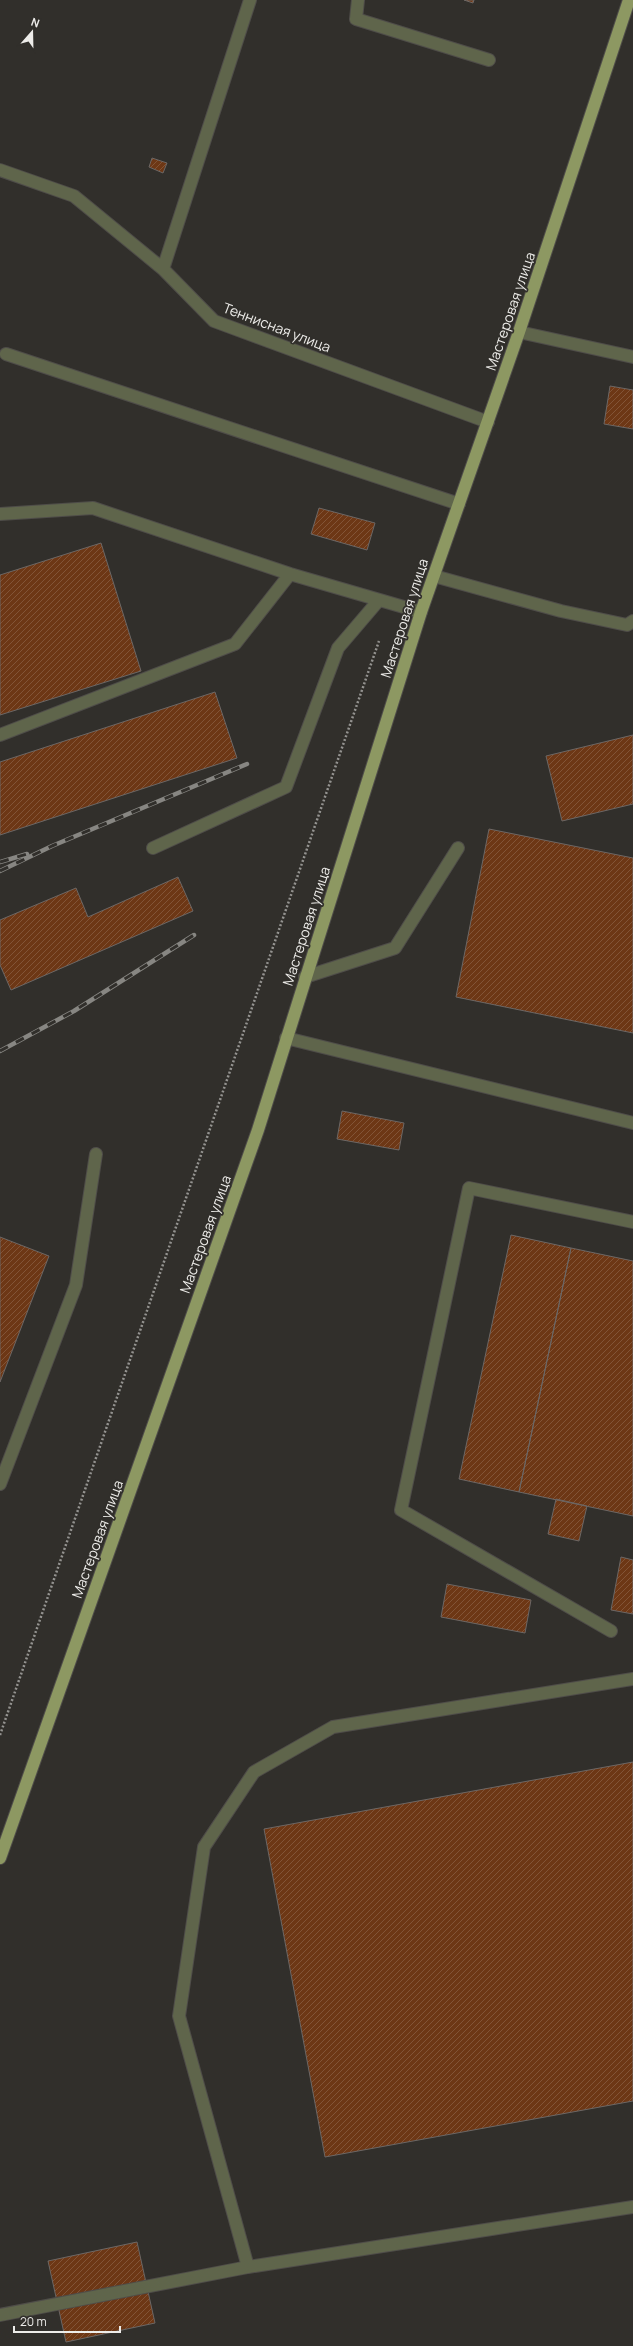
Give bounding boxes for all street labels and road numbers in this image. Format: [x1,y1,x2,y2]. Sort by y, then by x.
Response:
street label: Мастеровая улица [481,249,539,373]
street label: Теннисная улица [220,298,334,356]
street label: Мастеровая улица [376,556,432,680]
street label: Мастеровая улица [278,864,334,988]
street label: Мастеровая улица [175,1172,235,1296]
street label: Мастеровая улица [67,1477,127,1601]

